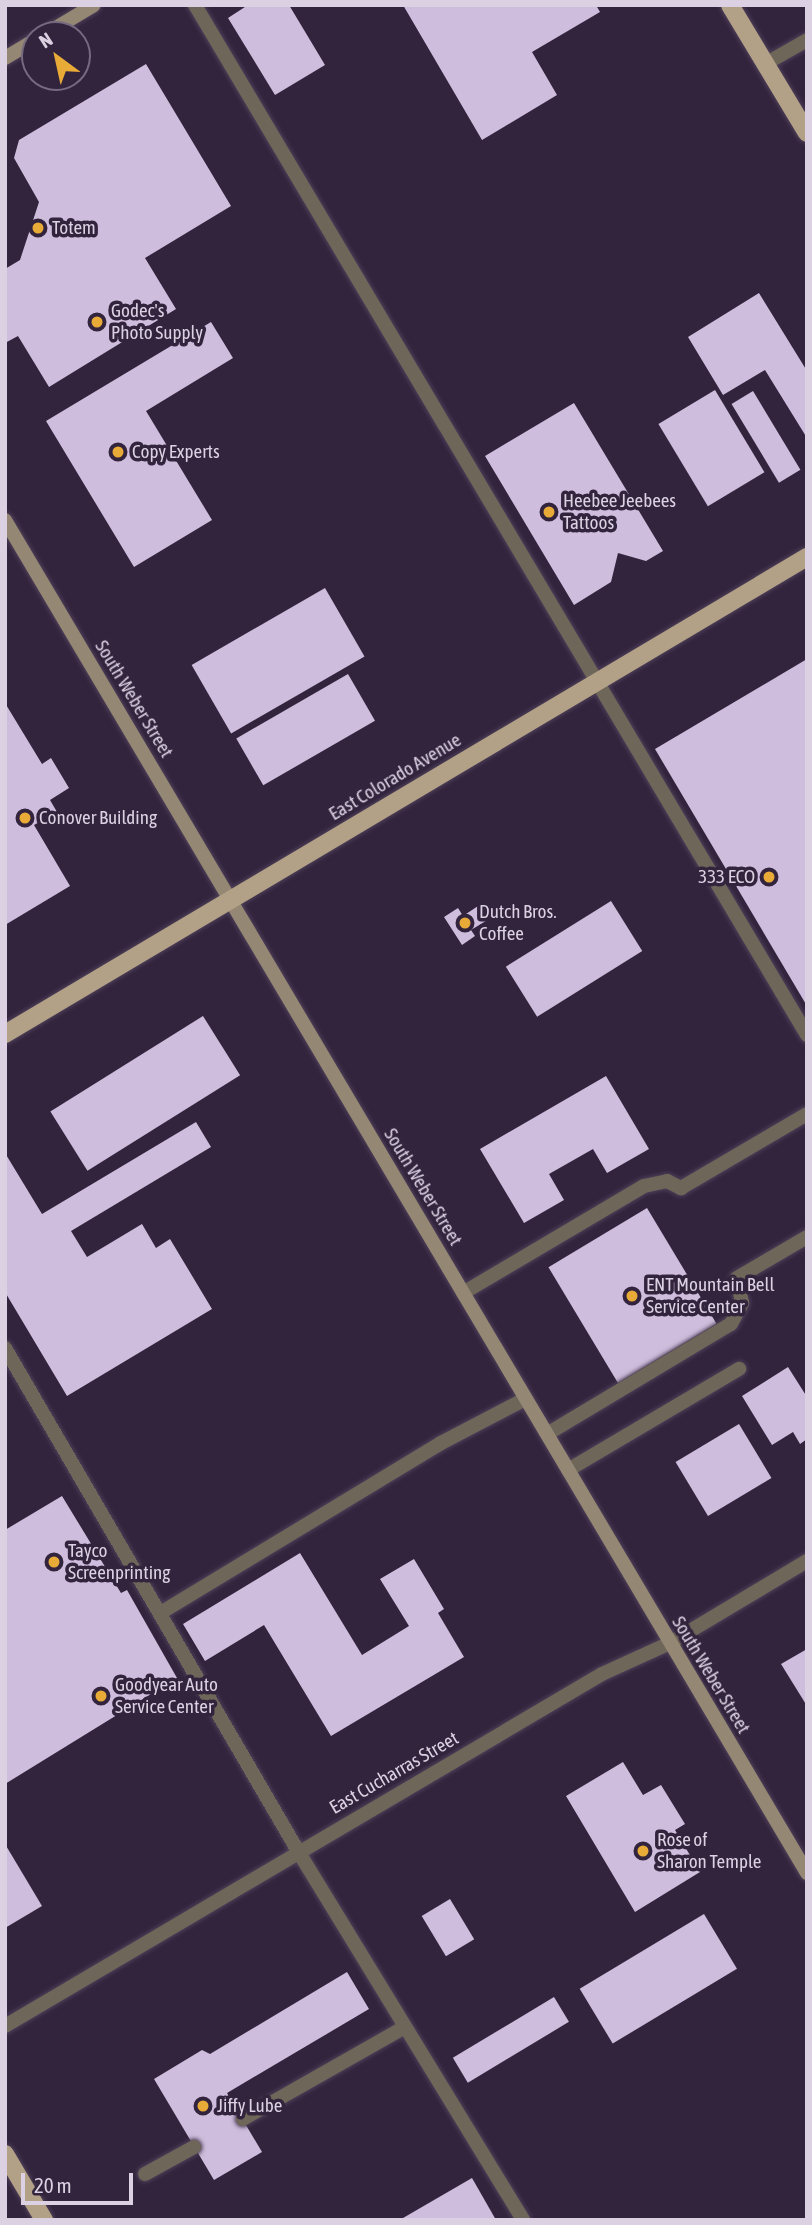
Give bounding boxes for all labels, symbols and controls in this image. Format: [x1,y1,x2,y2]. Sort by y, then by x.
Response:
north arrow [21,21,91,91]
text: N [35,28,56,52]
place label: Totem [52,217,96,239]
marker: Totem [30,220,46,236]
place label: Godec's Photo Supply [111,300,203,344]
marker: Godec's Photo Supply [89,314,105,330]
place label: Copy Experts [132,441,220,463]
marker: Copy Experts [110,444,126,460]
place label: Heebee Jeebees Tattoos [563,490,676,534]
marker: Heebee Jeebees Tattoos [541,504,557,520]
street label: South Weber Street [90,636,178,762]
street label: East Colorado Avenue [325,729,465,825]
place label: Conover Building [39,807,157,829]
marker: Conover Building [17,810,33,826]
place label: 333 ECO [698,866,755,888]
marker: 333 ECO [761,869,777,885]
place label: Dutch Bros. Coffee [479,901,557,945]
marker: Dutch Bros. Coffee [457,915,473,931]
street label: South Weber Street [379,1124,467,1250]
place label: ENT Mountain Bell Service Center [646,1274,774,1318]
marker: ENT Mountain Bell Service Center [624,1288,640,1304]
place label: Tayco Screenprinting [68,1540,170,1584]
marker: Tayco Screenprinting [46,1554,62,1570]
street label: South Weber Street [667,1612,755,1738]
place label: Goodyear Auto Service Center [115,1674,218,1718]
marker: Goodyear Auto Service Center [93,1688,109,1704]
street label: East Cucharras Street [325,1727,463,1819]
place label: Rose of Sharon Temple [657,1829,761,1873]
marker: Rose of Sharon Temple [635,1843,651,1859]
place label: Jiffy Lube [217,2095,282,2117]
marker: Jiffy Lube [195,2098,211,2114]
scale bar [24,2158,136,2202]
text: 20 m [34,2173,72,2197]

